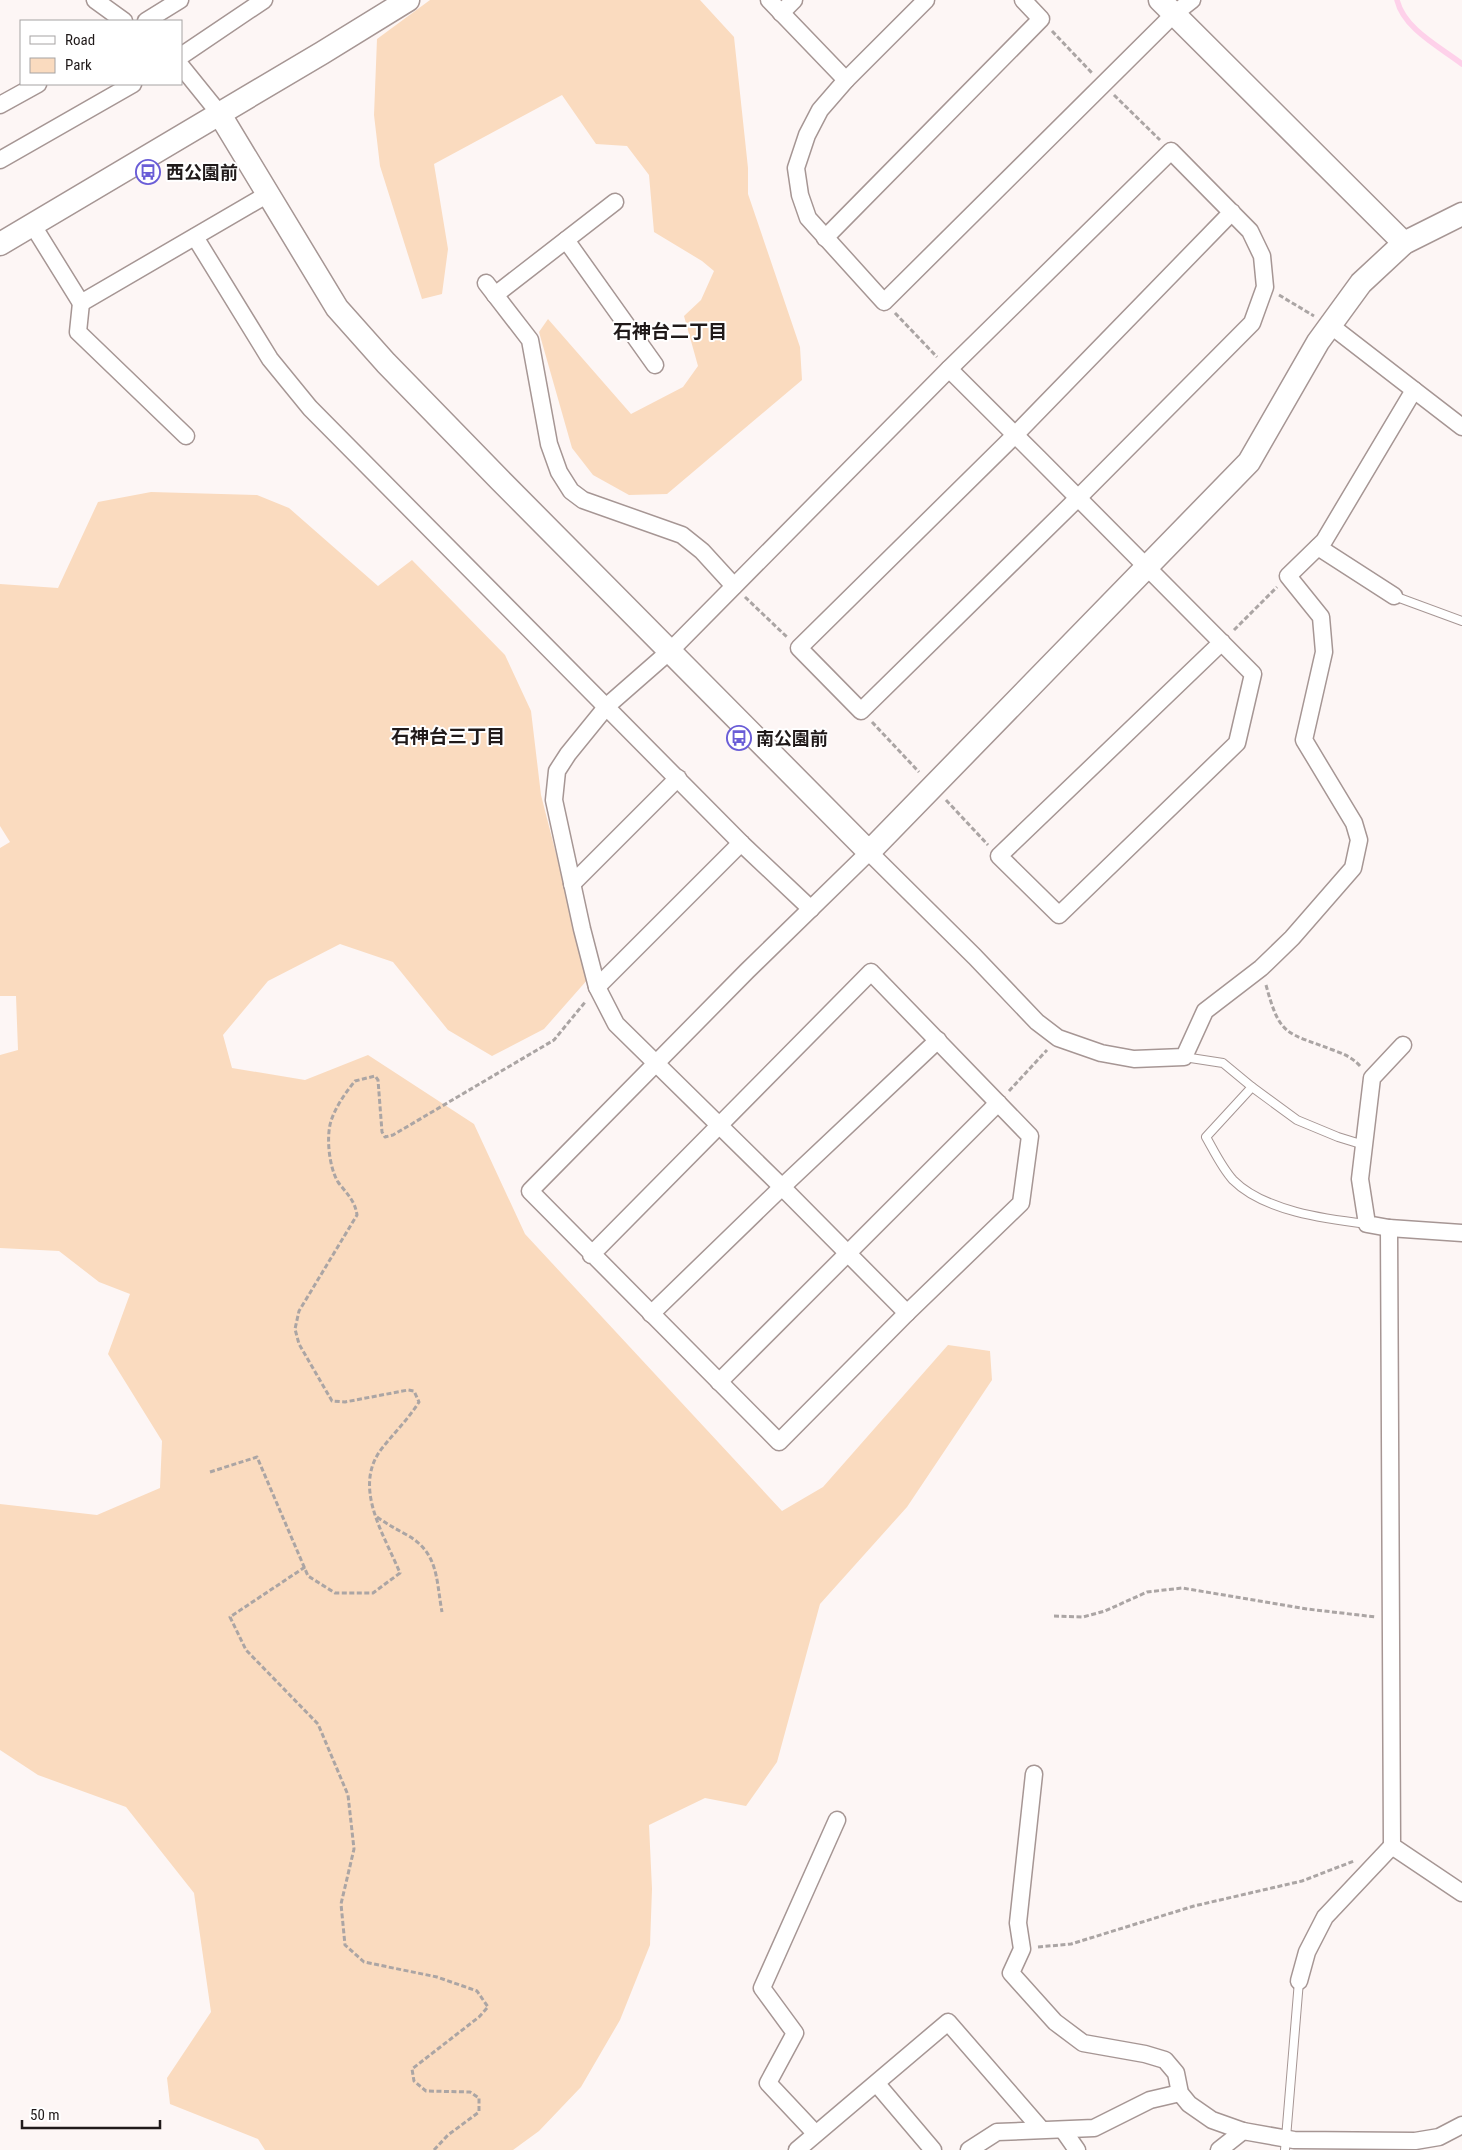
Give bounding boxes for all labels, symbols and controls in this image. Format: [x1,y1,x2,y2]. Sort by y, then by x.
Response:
legend [20,20,182,85]
text: Road [65,31,95,49]
text: Park [65,56,92,74]
bus stop icon: 西公園前 [135,159,161,185]
place label: 西公園前 [166,162,238,183]
district label: 石神台二丁目 [613,320,727,343]
district label: 石神台三丁目 [391,725,505,748]
bus stop icon: 南公園前 [726,725,752,751]
place label: 南公園前 [756,728,828,749]
scale bar [22,2098,160,2130]
text: 50 m [30,2106,60,2124]

